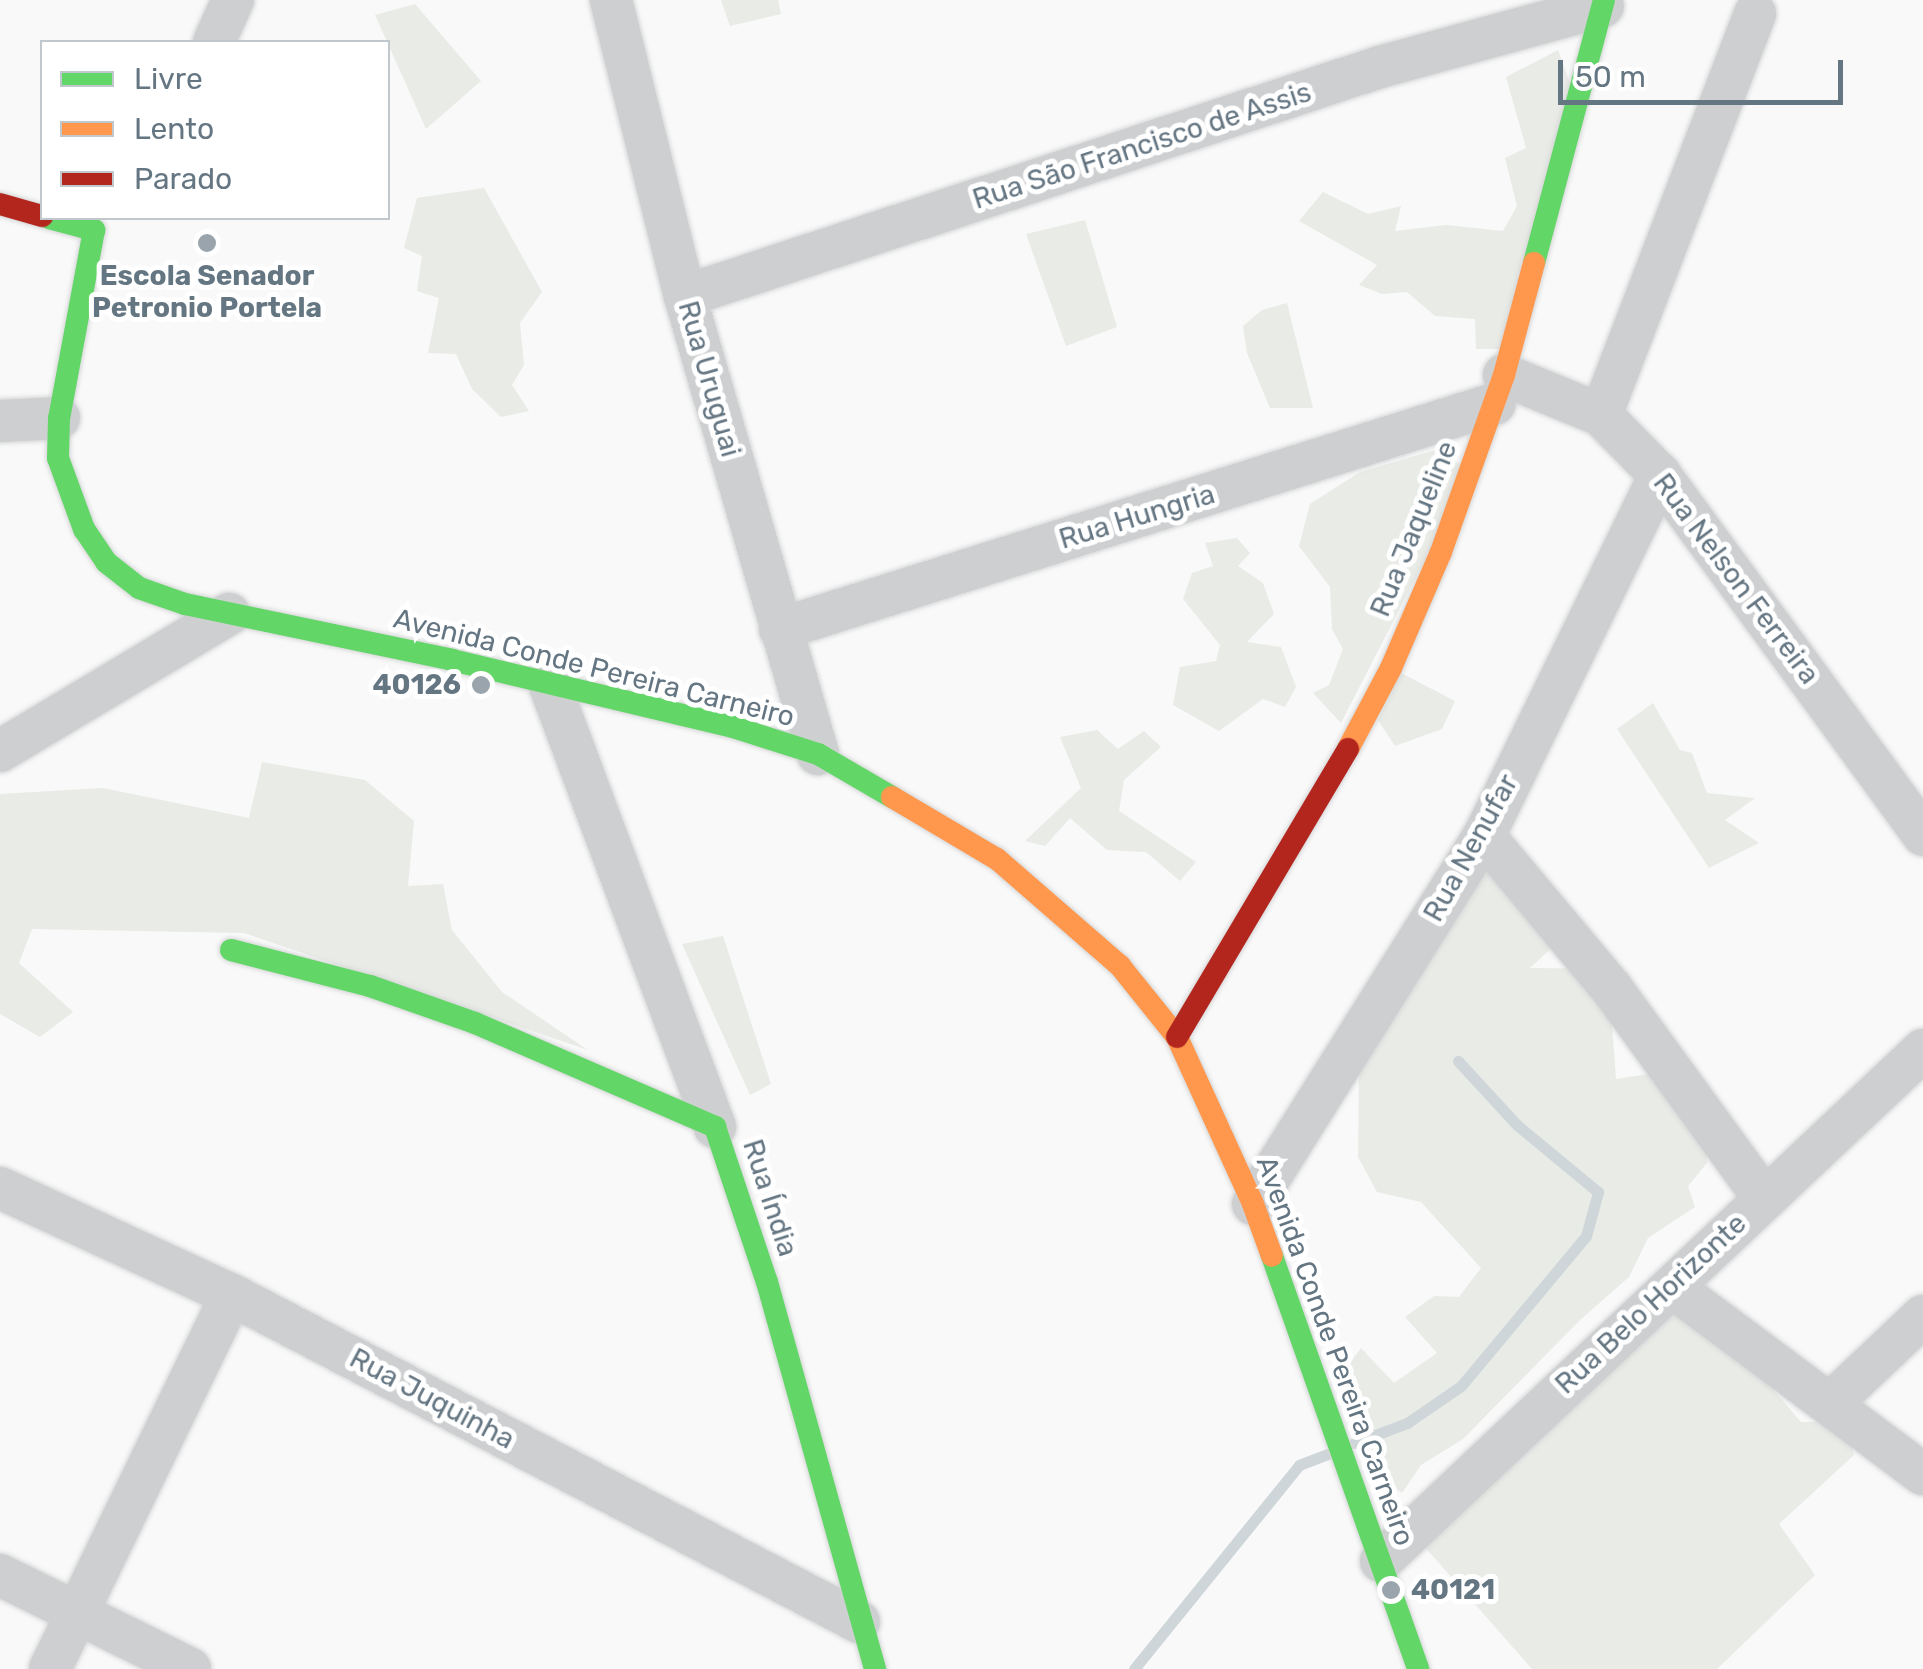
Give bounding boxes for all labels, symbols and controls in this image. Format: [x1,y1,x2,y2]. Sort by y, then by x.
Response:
legend [40,40,390,220]
scale bar [1563,40,1848,102]
text: 50 m [1575,59,1646,95]
text: Livre [134,61,203,97]
street label: Rua São Francisco de Assis [968,75,1316,217]
text: Lento [134,111,214,147]
text: Parado [134,161,232,197]
marker: Escola Senador Petronio Portela [196,232,218,254]
place label: Escola Senador Petronio Portela [92,259,322,325]
street label: Rua Uruguai [671,297,747,461]
street label: Rua Jaqueline [1364,436,1464,622]
street label: Rua Nelson Ferreira [1646,467,1826,691]
street label: Rua Hungria [1055,477,1219,557]
street label: Avenida Conde Pereira Carneiro [390,602,798,734]
place label: 40126 [372,668,461,702]
marker: 40126 [470,674,492,696]
street label: Rua Nenufar [1417,769,1525,927]
street label: Rua Índia [735,1135,805,1261]
street label: Avenida Conde Pereira Carneiro [1249,1152,1421,1550]
street label: Rua Belo Horizonte [1549,1207,1753,1401]
street label: Rua Juquinha [344,1341,520,1457]
place label: 40121 [1411,1573,1495,1607]
marker: 40121 [1380,1579,1402,1601]

